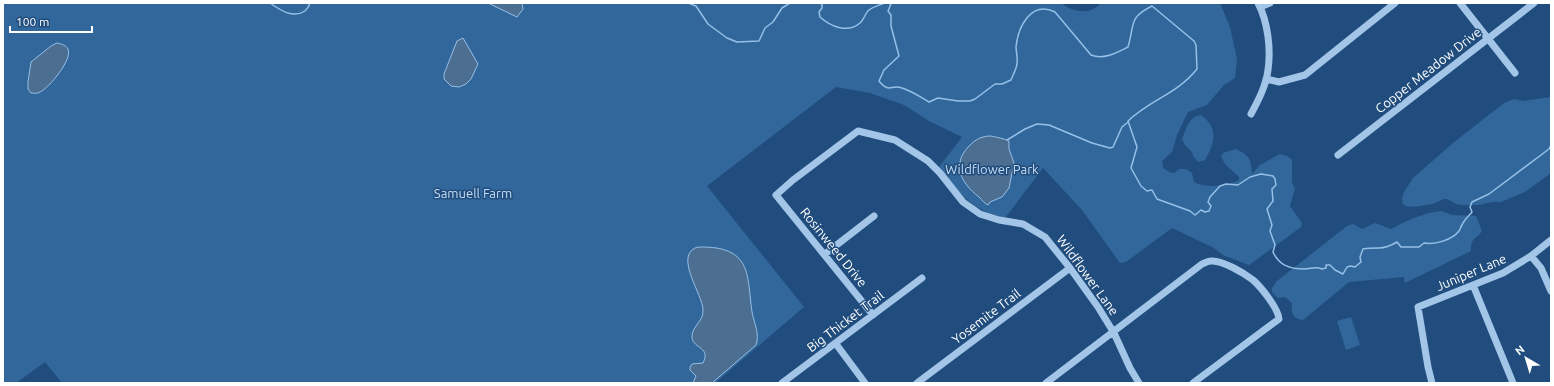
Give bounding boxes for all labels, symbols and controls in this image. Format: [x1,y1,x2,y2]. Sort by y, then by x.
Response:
scale bar [10,8,92,34]
text: 100 m [16,15,49,28]
street label: Copper Meadow Drive [1372,24,1484,116]
park label: Wildflower Park [945,162,1039,176]
park label: Samuell Farm [434,186,512,200]
street label: Rosinweed Drive [798,205,870,289]
street label: Wildflower Lane [1054,232,1122,318]
street label: Juniper Lane [1434,251,1508,293]
street label: Yosemite Trail [949,285,1023,346]
street label: Big Thicket Trail [804,287,887,354]
north arrow [1506,338,1546,378]
text: N [1513,343,1527,357]

